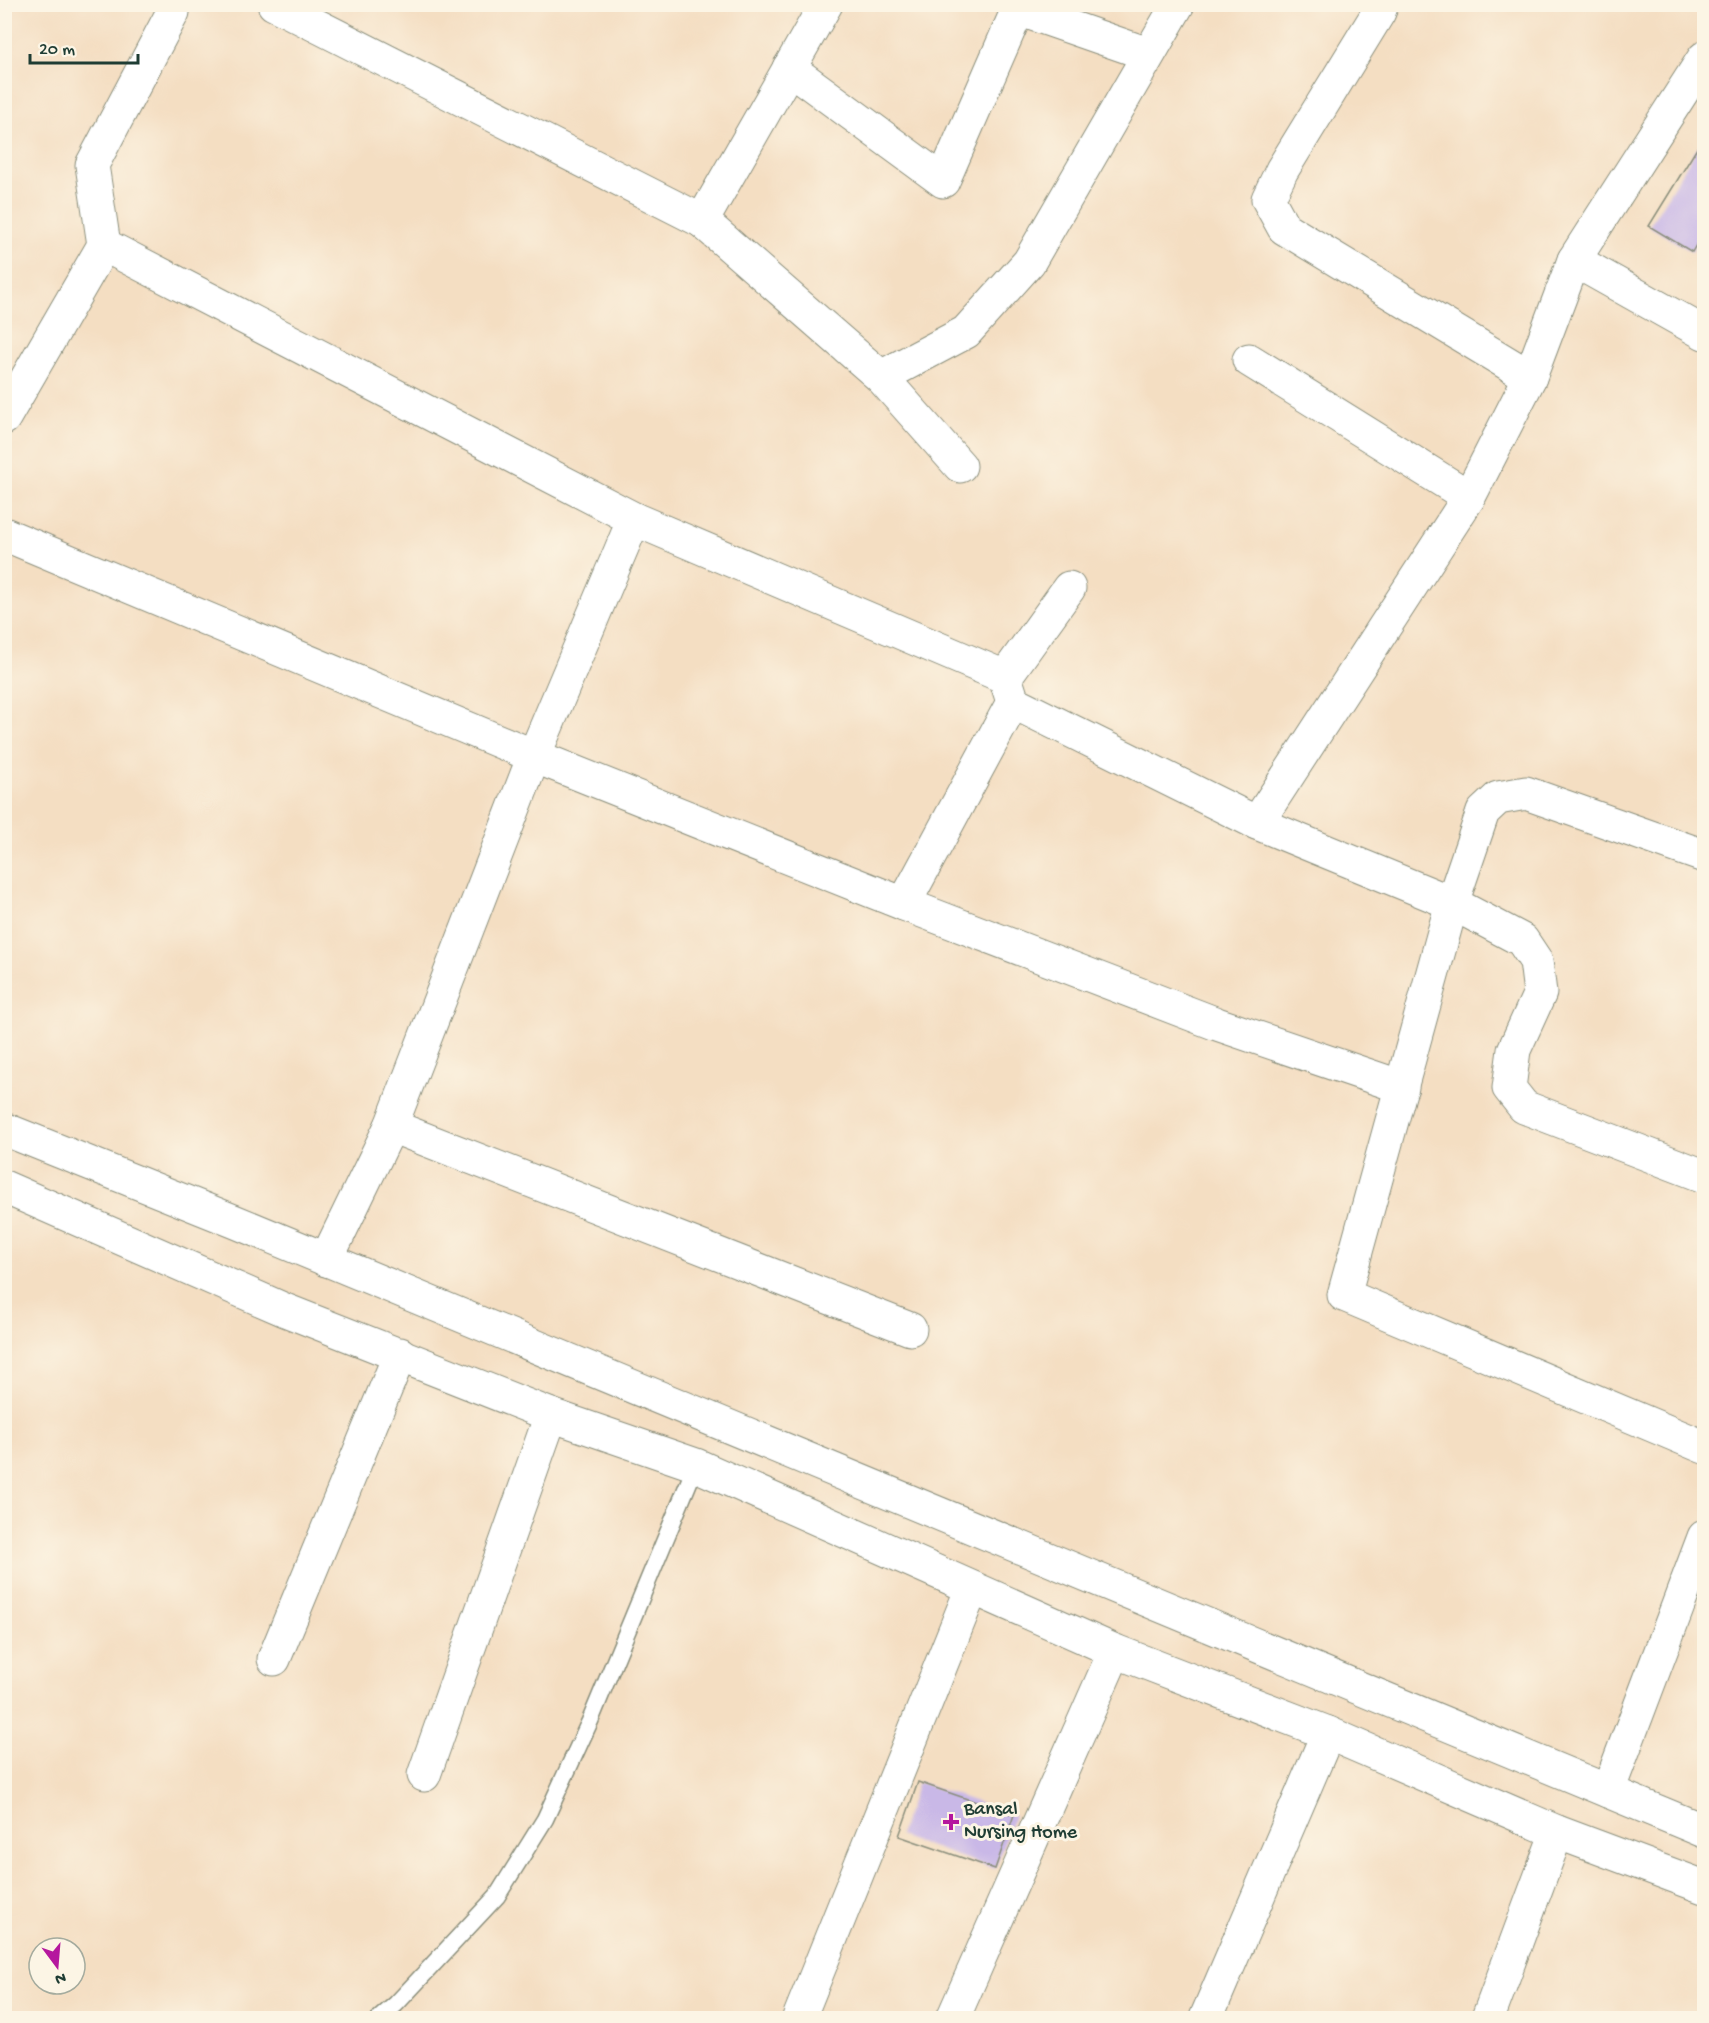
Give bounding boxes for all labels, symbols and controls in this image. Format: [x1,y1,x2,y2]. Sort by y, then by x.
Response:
scale bar [30,27,138,65]
text: 20 m [39,40,75,61]
place label: Bansal Nursing Home [963,1799,1078,1845]
marker: Bansal Nursing Home [942,1813,960,1831]
north arrow [27,1936,87,1996]
text: N [52,1966,68,1988]

